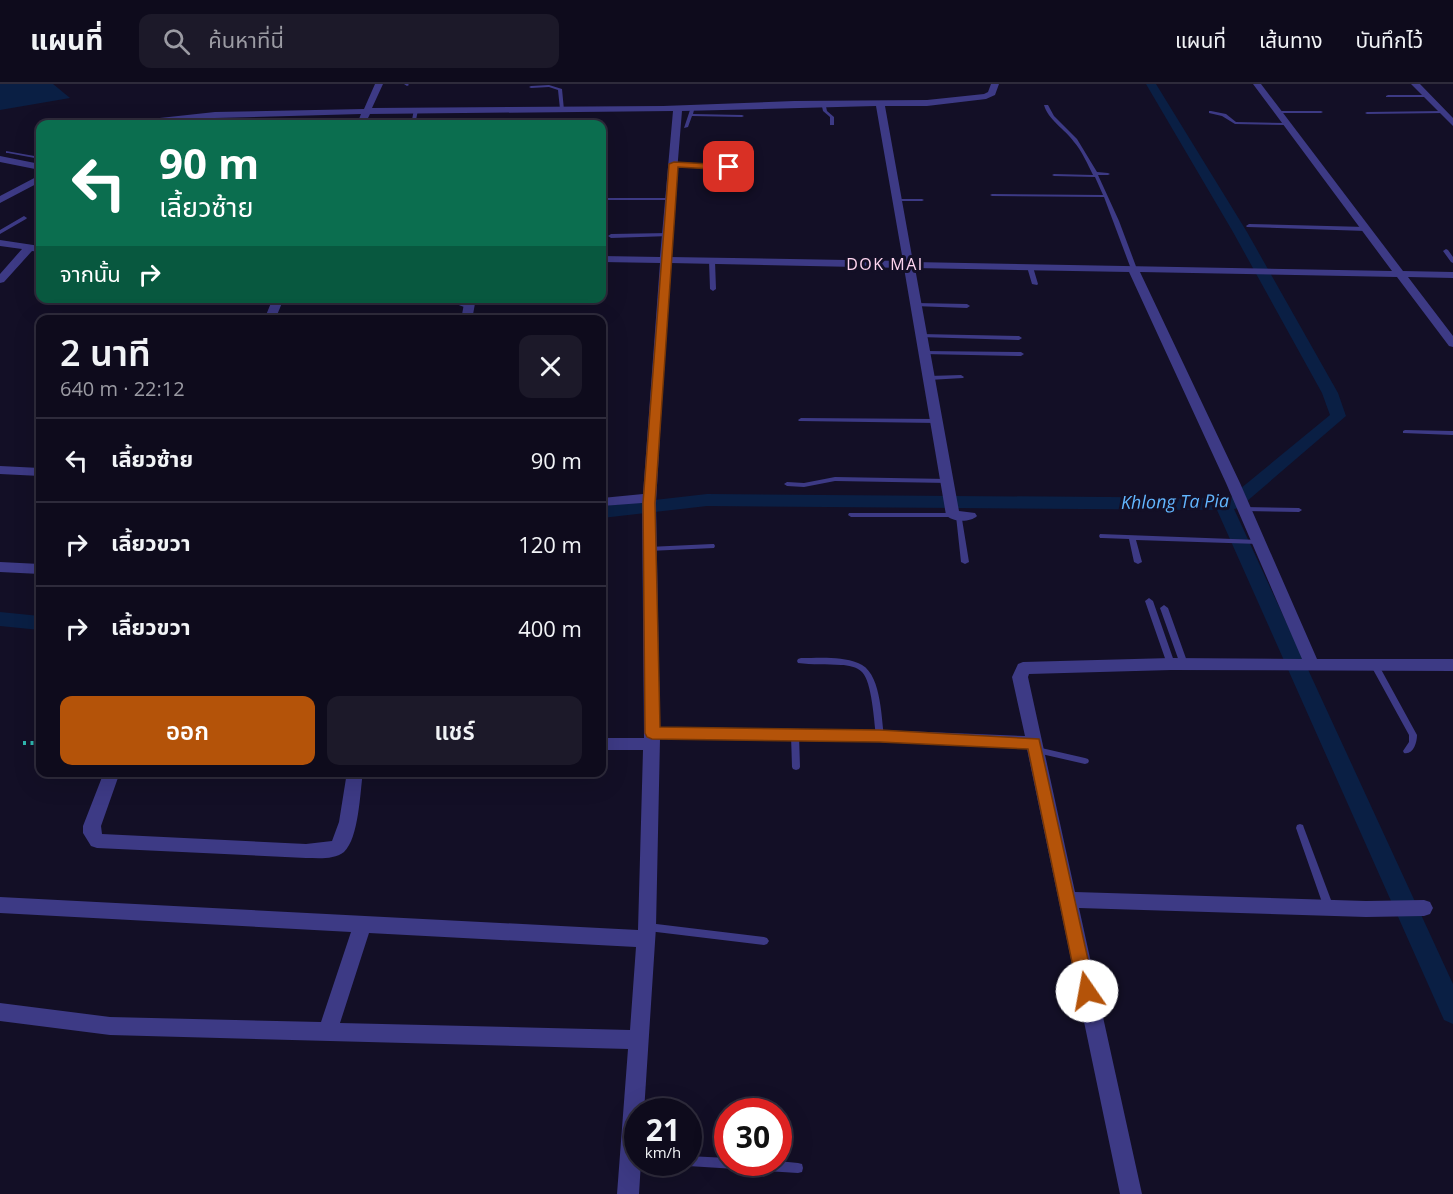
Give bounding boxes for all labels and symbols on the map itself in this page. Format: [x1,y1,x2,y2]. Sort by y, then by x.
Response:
pin [703,141,754,192]
district label: DOK MAI [846,253,924,275]
water label: Khlong Ta Pia [1121,488,1229,514]
position arrow [1055,959,1119,1023]
speed limit sign: 30 [714,1098,792,1176]

